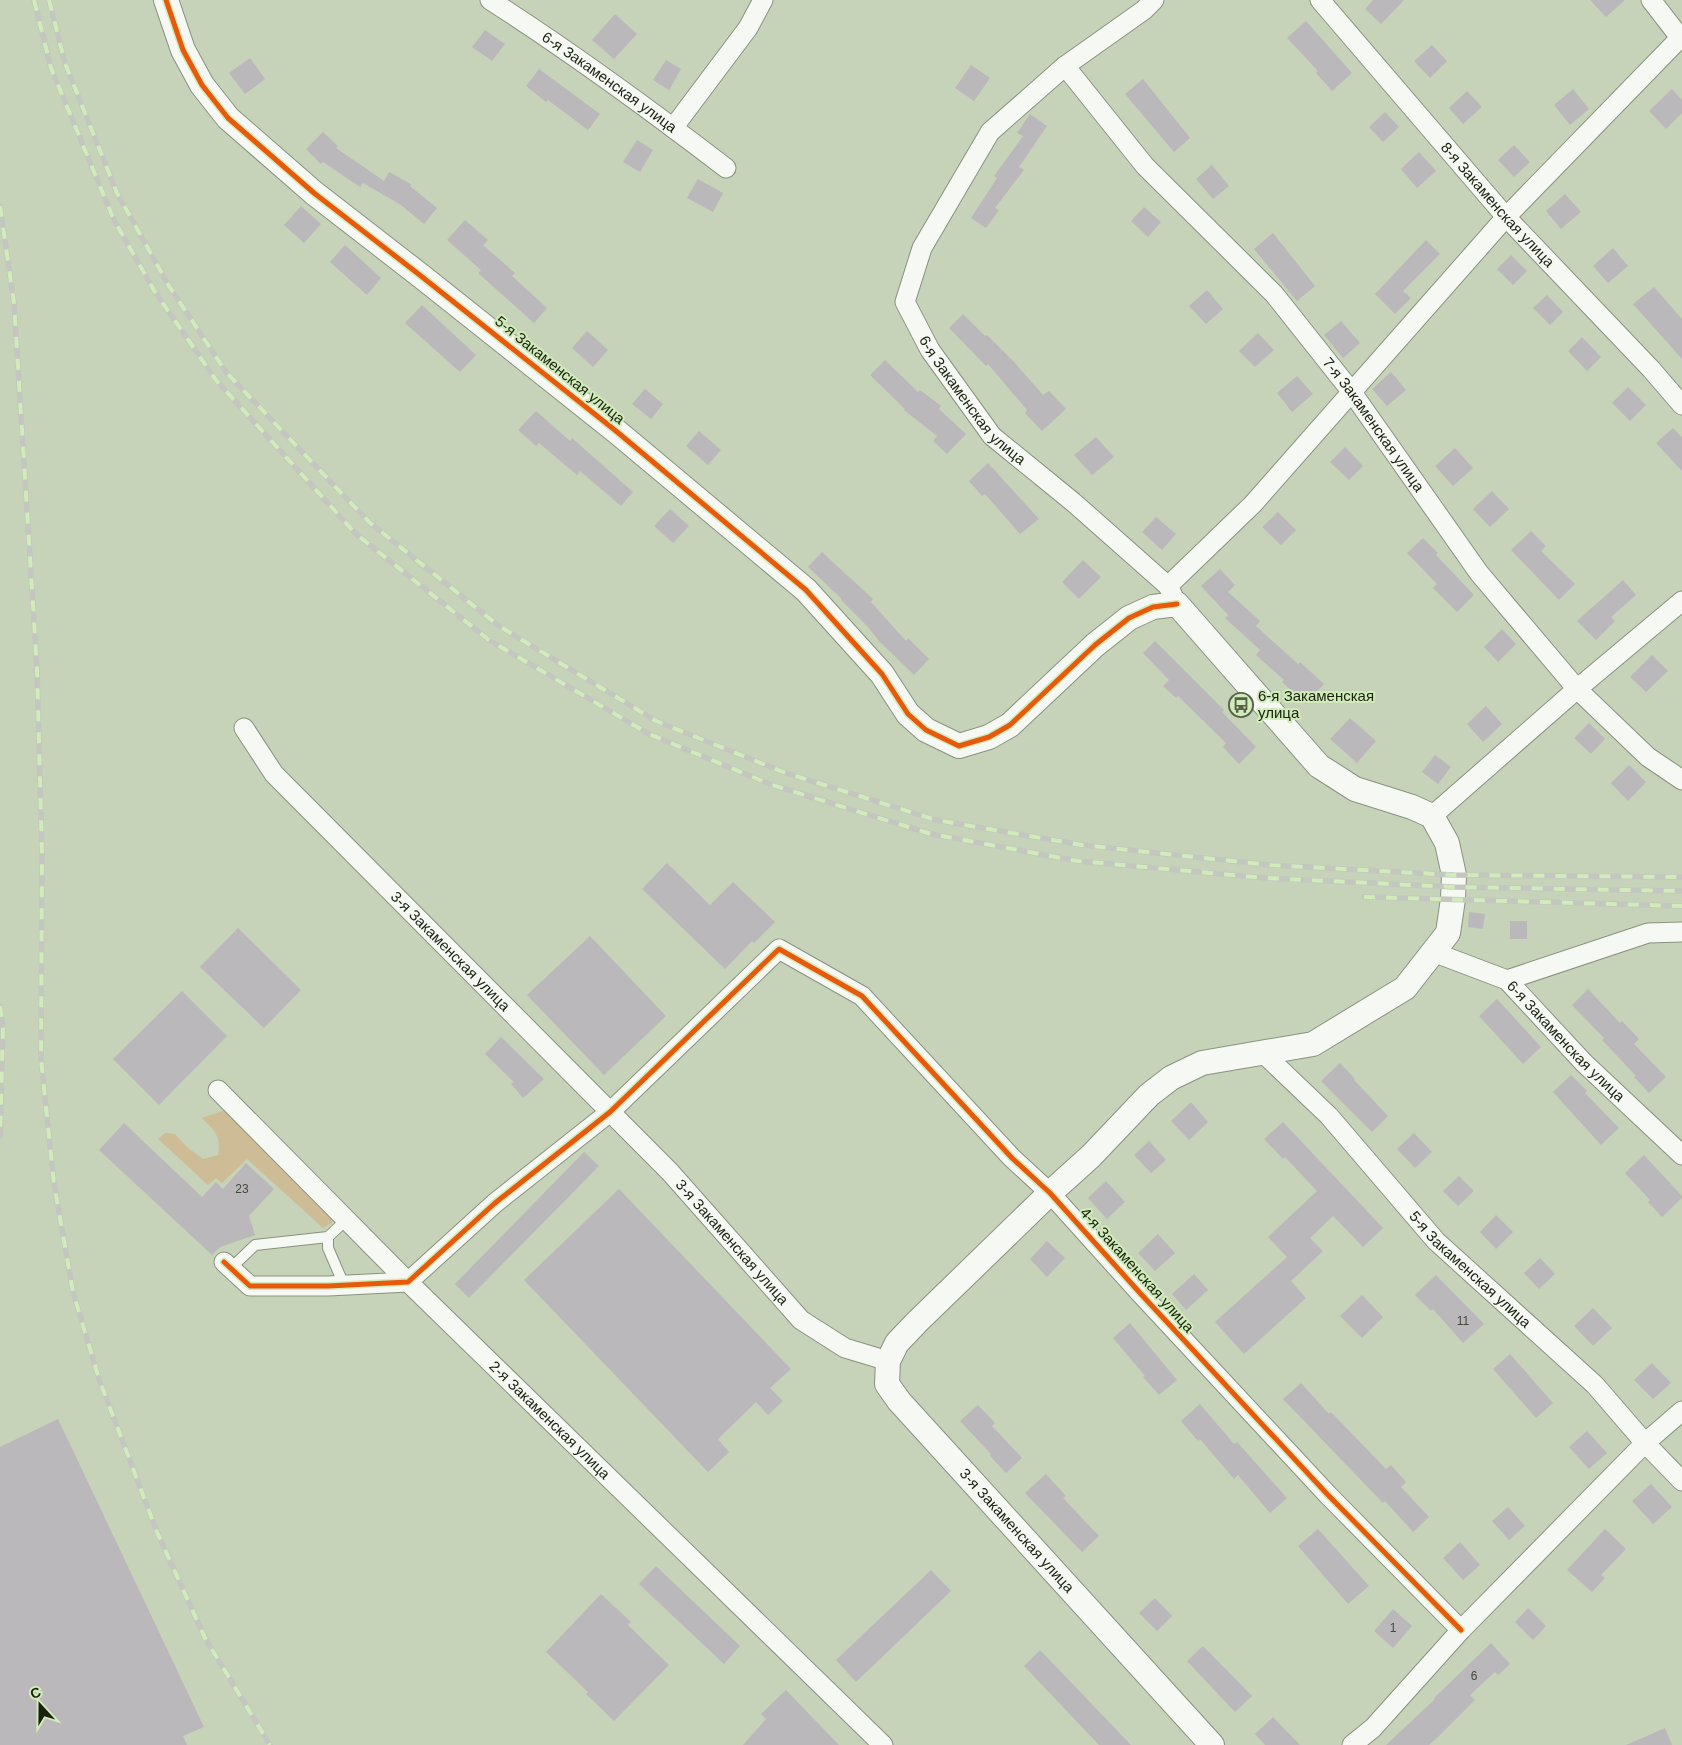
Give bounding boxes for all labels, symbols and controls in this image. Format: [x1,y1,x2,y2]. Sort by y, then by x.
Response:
street label: 6-я Закаменская улица [539,28,681,136]
street label: 8-я Закаменская улица [1438,139,1559,271]
street label: 5-я Закаменская улица [492,312,629,427]
street label: 6-я Закаменская улица [916,333,1030,468]
street label: 7-я Закаменская улица [1320,354,1428,495]
place label: 6-я Закаменская улица [1258,687,1374,721]
bus stop icon: 6-я Закаменская улица [1228,692,1254,718]
street label: 3-я Закаменская улица [388,888,514,1015]
street label: 6-я Закаменская улица [1504,977,1629,1105]
street label: 3-я Закаменская улица [673,1176,793,1308]
house number: 23 [235,1182,249,1196]
street label: 4-я Закаменская улица [1077,1204,1198,1336]
street label: 5-я Закаменская улица [1406,1207,1535,1331]
house number: 11 [1457,1314,1470,1328]
street label: 2-я Закаменская улица [486,1357,614,1483]
street label: 3-я Закаменская улица [957,1465,1078,1596]
house number: 1 [1390,1621,1397,1635]
house number: 6 [1471,1669,1478,1683]
north arrow [15,1680,65,1730]
text: С [28,1684,43,1702]

